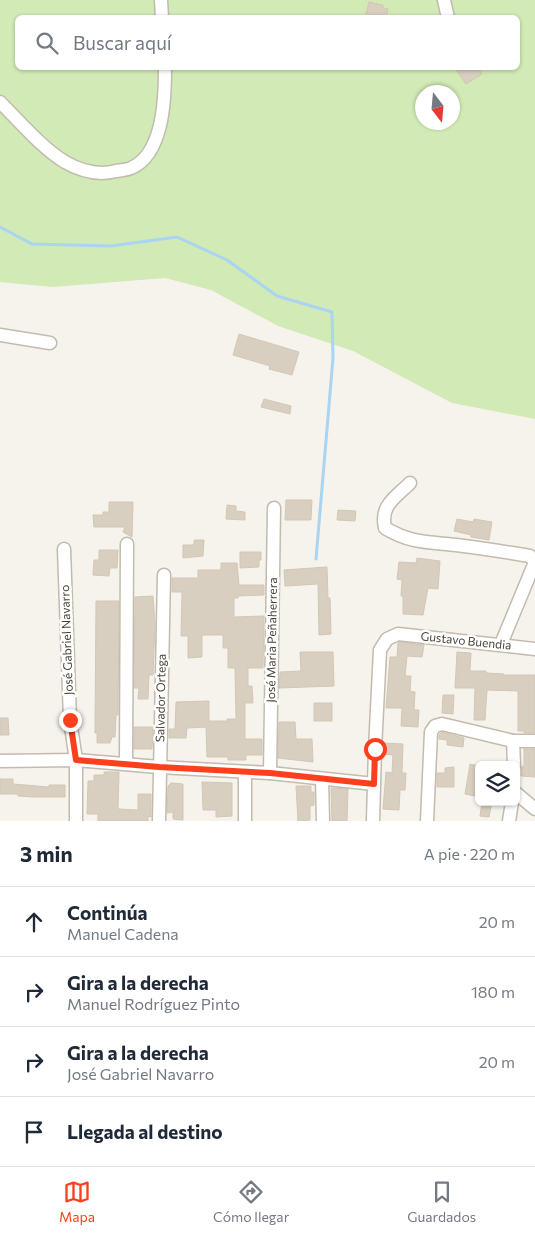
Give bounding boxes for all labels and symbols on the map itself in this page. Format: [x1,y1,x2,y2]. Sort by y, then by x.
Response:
north arrow [415,85,460,130]
street label: José Maria Peñaherrera [263,577,280,703]
street label: José Gabriel Navarro [57,585,76,695]
street label: Gustavo Buendia [420,628,512,652]
street label: Salvador Ortega [152,654,168,742]
route end [59,709,82,732]
route start [364,738,387,761]

